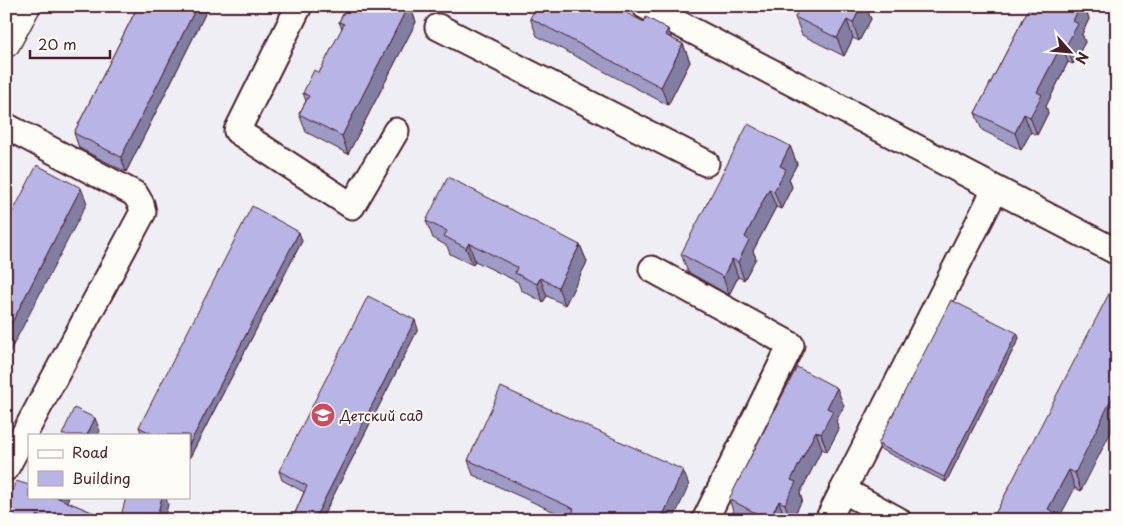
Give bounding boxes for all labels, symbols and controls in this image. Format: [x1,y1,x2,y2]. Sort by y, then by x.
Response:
scale bar [30,28,110,60]
north arrow [1046,28,1096,78]
text: 20 m [38,32,77,55]
text: N [1070,48,1094,68]
school or university icon: Детский сад [310,402,336,428]
place label: Детский сад [339,405,423,426]
legend [28,434,190,498]
text: Road [72,440,108,463]
text: Building [72,466,131,489]

